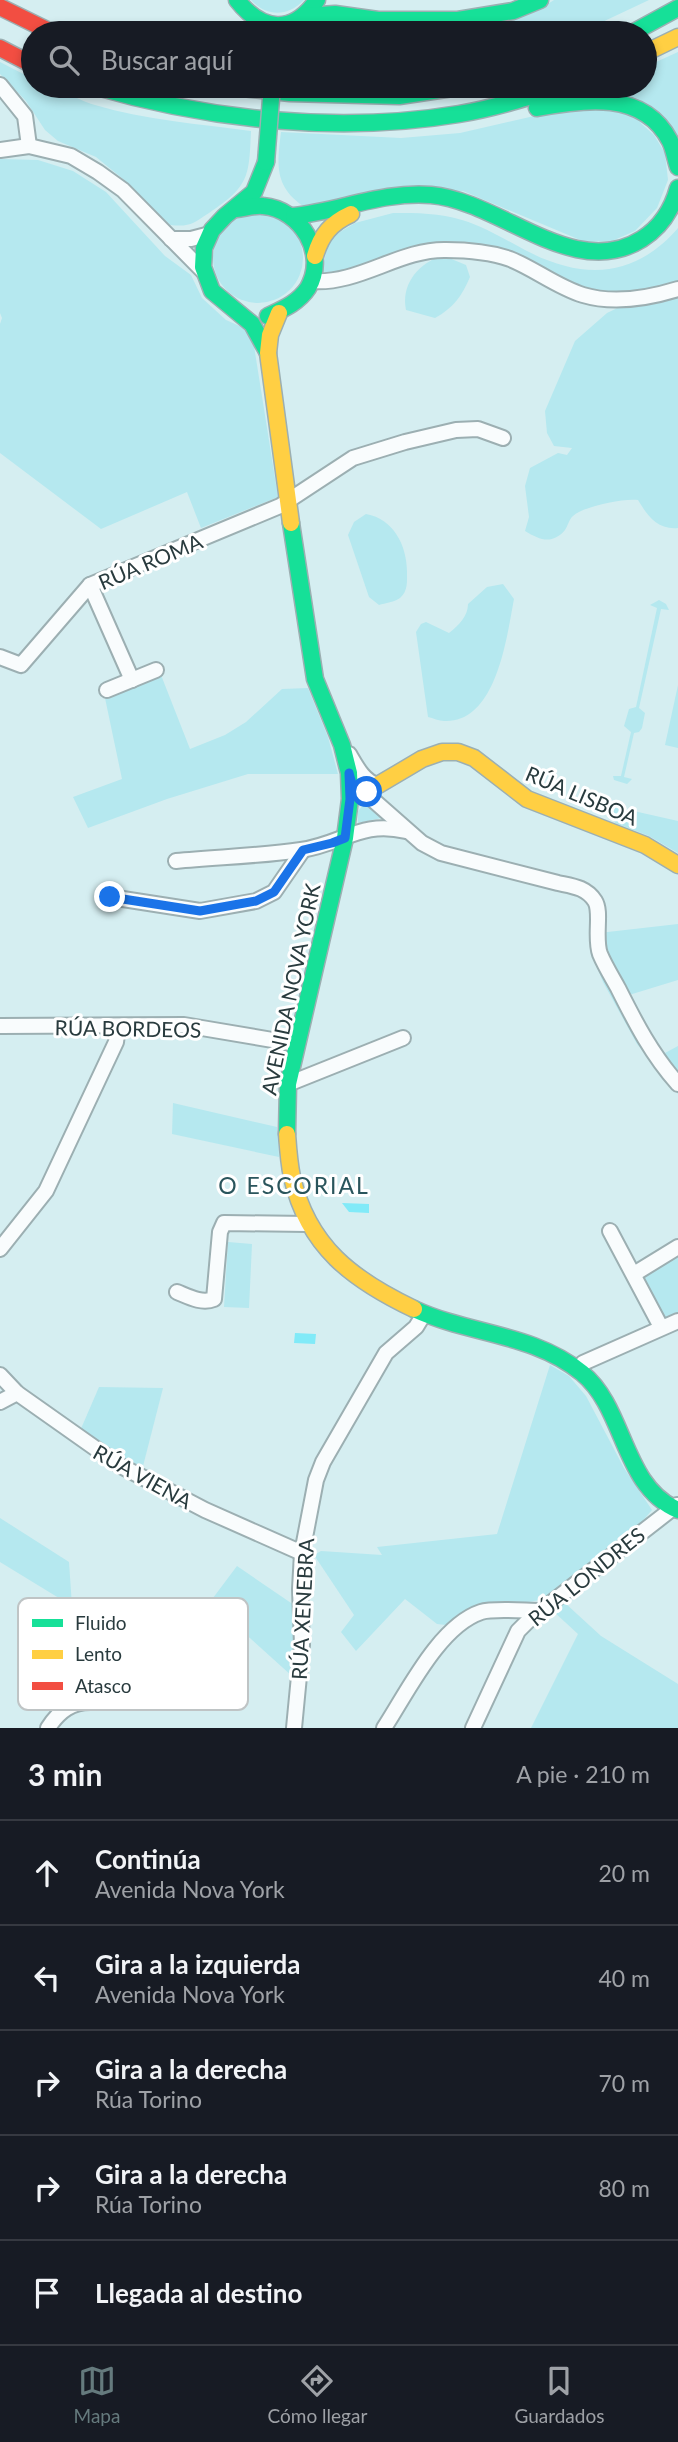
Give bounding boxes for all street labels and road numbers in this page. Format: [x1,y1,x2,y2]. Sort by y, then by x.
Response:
street label: RÚA ROMA [94,528,207,594]
street label: RÚA LISBOA [522,760,643,830]
street label: AVENIDA NOVA YORK [255,881,325,1097]
street label: RÚA BORDEOS [54,1014,202,1042]
street label: RÚA VIENA [89,1439,197,1514]
street label: RÚA LONDRES [523,1521,649,1631]
street label: RÚA XENEBRA [286,1537,318,1681]

